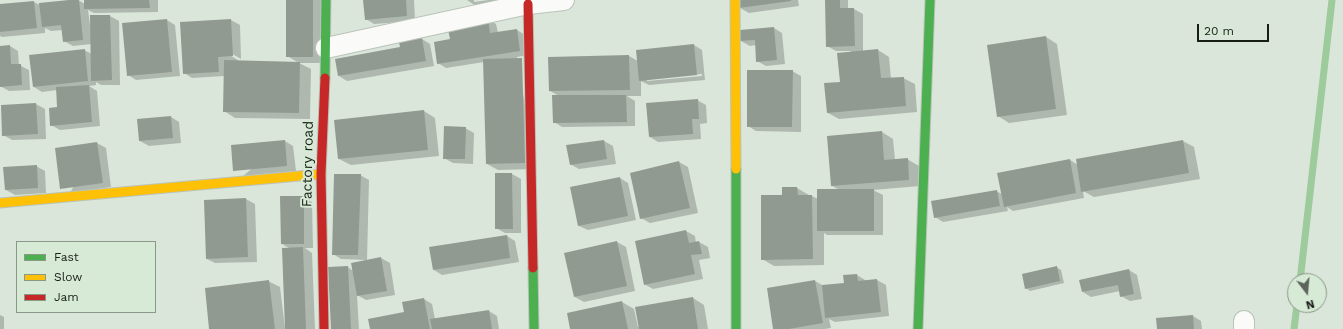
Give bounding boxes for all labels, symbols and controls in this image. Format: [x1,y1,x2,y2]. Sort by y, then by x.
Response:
scale bar [1199,16,1271,42]
text: 20 m [1204,24,1234,38]
street label: Factory road [299,121,317,207]
legend [16,241,156,313]
text: Fast [54,250,79,264]
text: Slow [54,270,82,284]
north arrow [1287,273,1327,313]
text: Jam [54,290,79,304]
text: N [1304,297,1316,311]

